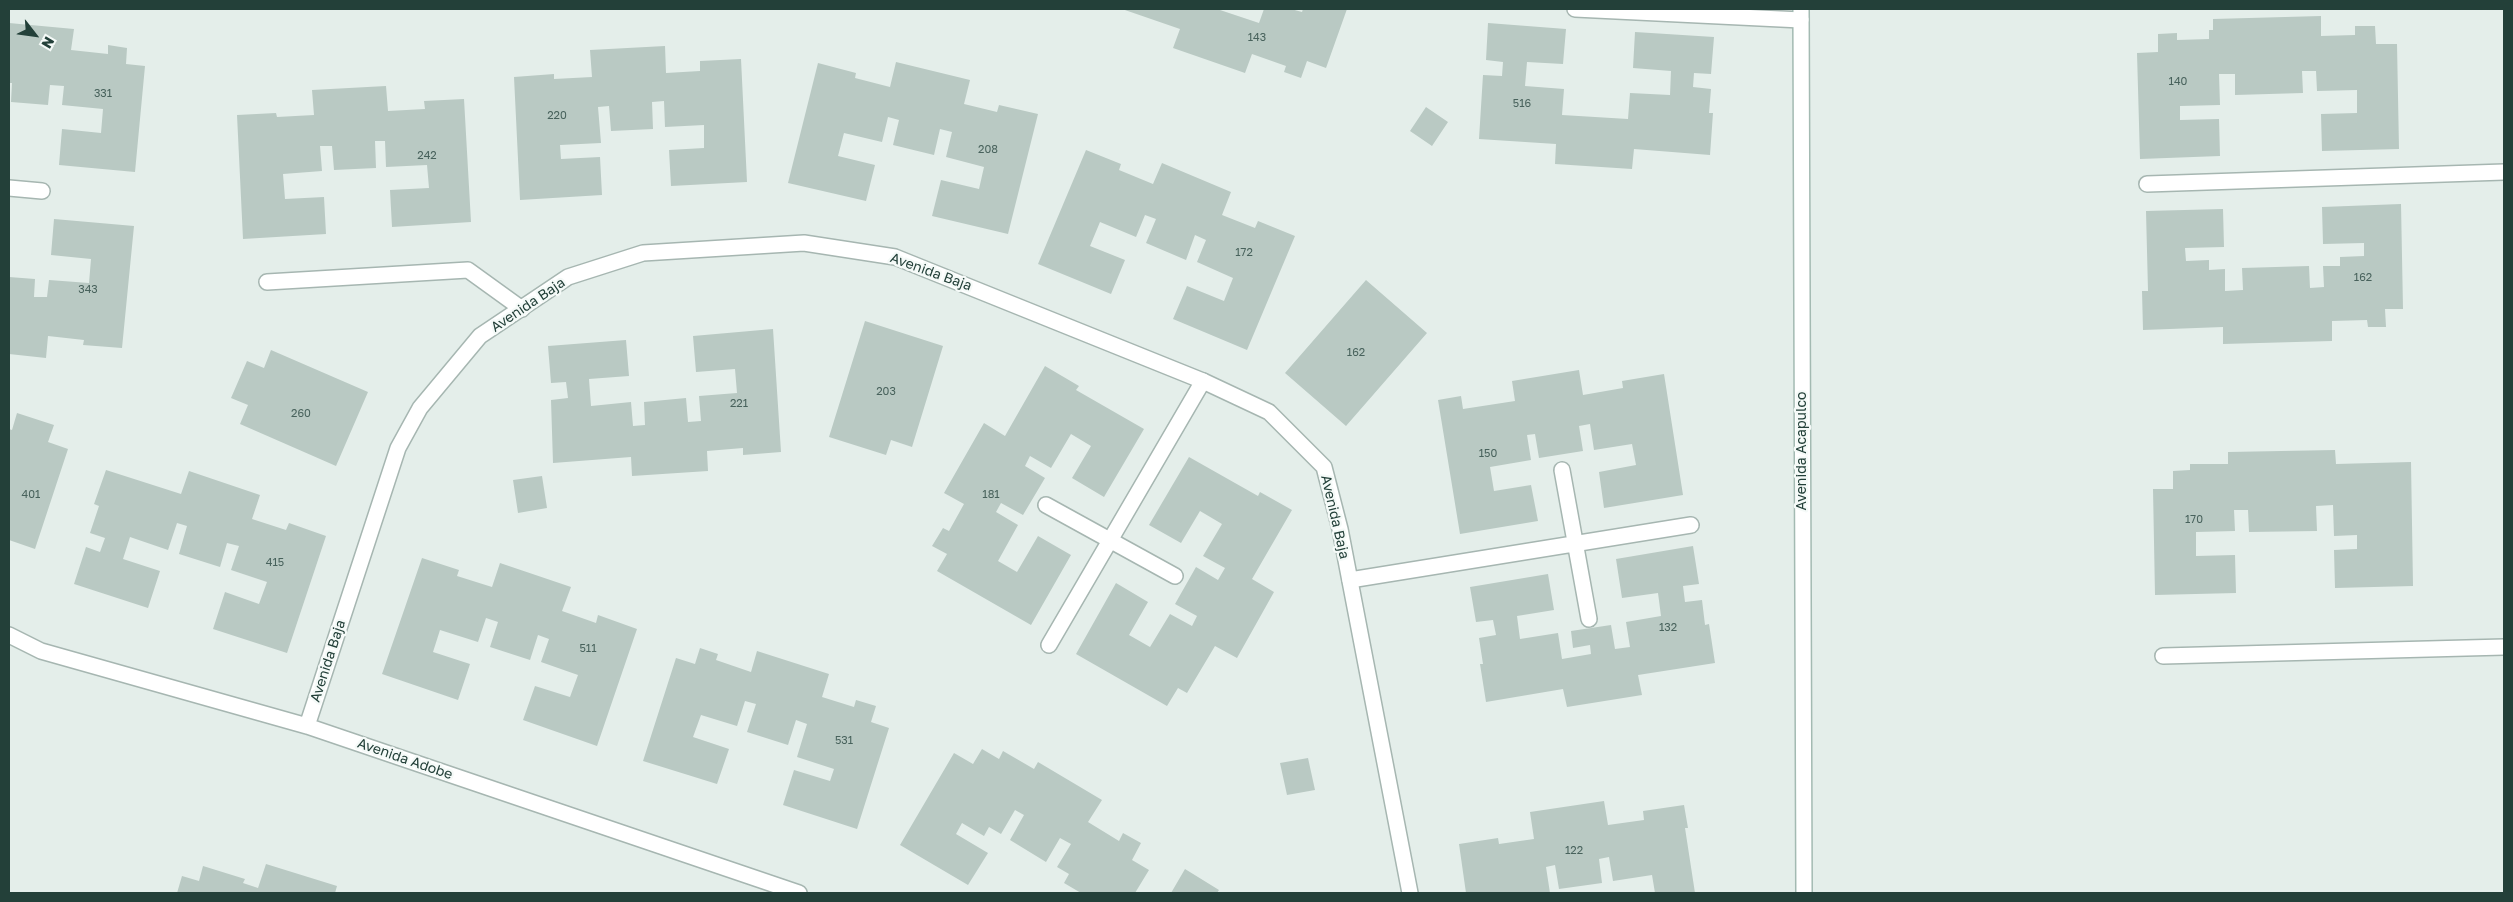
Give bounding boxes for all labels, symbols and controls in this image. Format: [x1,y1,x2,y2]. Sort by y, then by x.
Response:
north arrow [10,10,60,60]
house number: 143 [1248,31,1266,45]
text: N [38,34,58,52]
house number: 140 [2169,75,2187,89]
house number: 331 [94,87,112,101]
house number: 516 [1513,97,1531,111]
house number: 220 [547,109,567,123]
house number: 208 [978,143,998,157]
house number: 242 [417,149,437,163]
house number: 172 [1235,246,1253,260]
street label: Avenida Baja [888,249,974,295]
house number: 162 [2354,271,2372,285]
street label: Avenida Baja [488,274,568,336]
house number: 343 [78,283,98,297]
house number: 162 [1347,346,1365,360]
house number: 203 [876,385,896,399]
street label: Avenida Acapulco [1794,392,1810,510]
house number: 221 [730,397,748,411]
house number: 260 [291,407,311,421]
house number: 150 [1479,447,1497,461]
street label: Avenida Baja [1317,473,1353,561]
house number: 401 [22,488,40,502]
house number: 181 [982,488,1000,502]
house number: 170 [2185,513,2203,527]
house number: 415 [266,556,284,570]
street label: Avenida Baja [307,618,349,704]
house number: 132 [1659,621,1677,635]
house number: 511 [579,642,597,656]
house number: 531 [835,734,853,748]
street label: Avenida Adobe [355,735,455,783]
house number: 122 [1565,844,1583,858]

